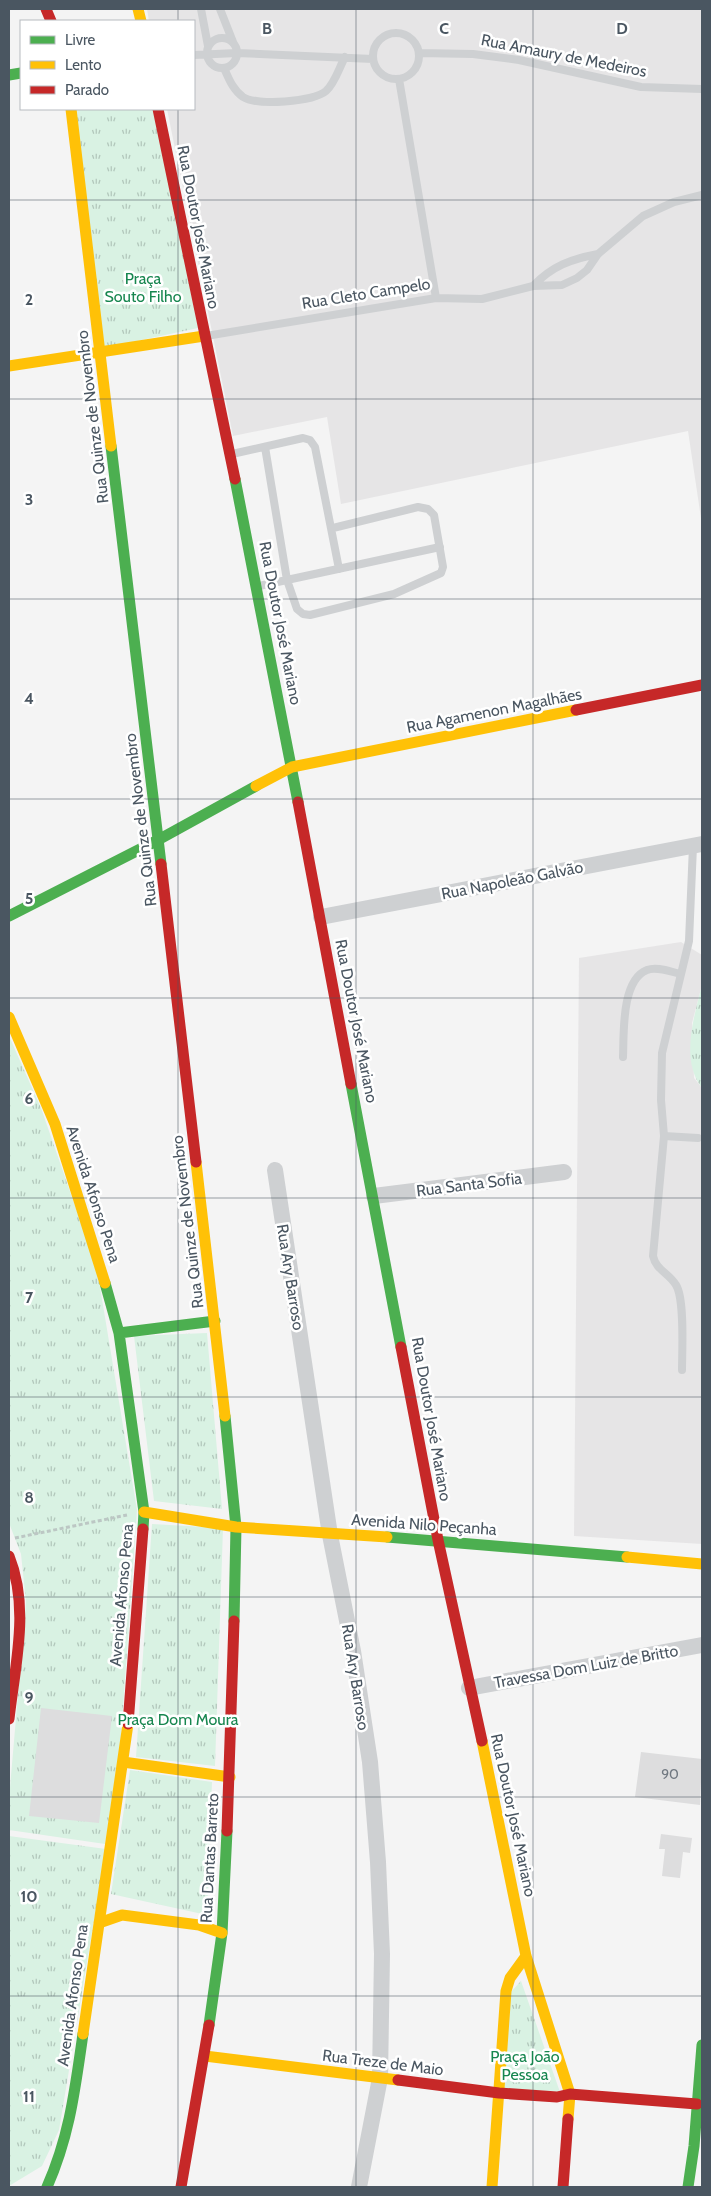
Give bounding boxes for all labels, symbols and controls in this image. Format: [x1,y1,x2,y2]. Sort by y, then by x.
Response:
text: B [262,19,272,38]
text: C [439,19,449,38]
text: D [616,19,628,38]
legend [20,20,195,110]
street label: Rua Amaury de Medeiros [480,30,649,81]
text: Livre [65,31,96,49]
text: Lento [65,56,102,74]
text: Parado [65,81,109,99]
street label: Rua Doutor José Mariano [173,144,224,311]
park label: Praça Souto Filho [104,269,182,306]
street label: Rua Cleto Campelo [301,274,432,313]
text: 2 [25,290,33,309]
street label: Rua Quinze de Novembro [72,329,113,504]
text: 3 [25,490,33,509]
street label: Rua Doutor José Mariano [255,540,306,707]
street label: Rua Agamenon Magalhães [405,684,584,737]
text: 4 [24,689,34,708]
street label: Rua Quinze de Novembro [120,732,161,907]
street label: Rua Napoleão Galvão [440,857,585,904]
text: 5 [25,889,33,908]
street label: Rua Doutor José Mariano [331,938,382,1105]
text: 6 [25,1089,34,1108]
street label: Avenida Afonso Pena [62,1123,125,1265]
street label: Rua Quinze de Novembro [167,1134,208,1309]
street label: Rua Santa Sofia [415,1169,523,1200]
street label: Rua Ary Barroso [273,1223,308,1332]
text: 7 [25,1288,34,1307]
street label: Rua Doutor José Mariano [408,1336,455,1503]
text: 8 [24,1488,34,1507]
street label: Avenida Nilo Peçanha [351,1510,498,1539]
street label: Avenida Afonso Pena [106,1523,137,1667]
street label: Rua Ary Barroso [338,1623,373,1732]
street label: Travessa Dom Luiz de Britto [492,1641,680,1692]
text: 9 [25,1688,34,1707]
park label: Praça Dom Moura [118,1710,239,1729]
street label: Rua Doutor José Mariano [487,1732,540,1899]
house number: 90 [661,1765,679,1783]
street label: Rua Dantas Barreto [197,1792,222,1923]
text: 10 [20,1887,38,1906]
street label: Avenida Afonso Pena [53,1923,92,2067]
street label: Rua Treze de Maio [321,2046,445,2079]
park label: Praça João Pessoa [490,2047,560,2084]
text: 11 [23,2087,35,2106]

